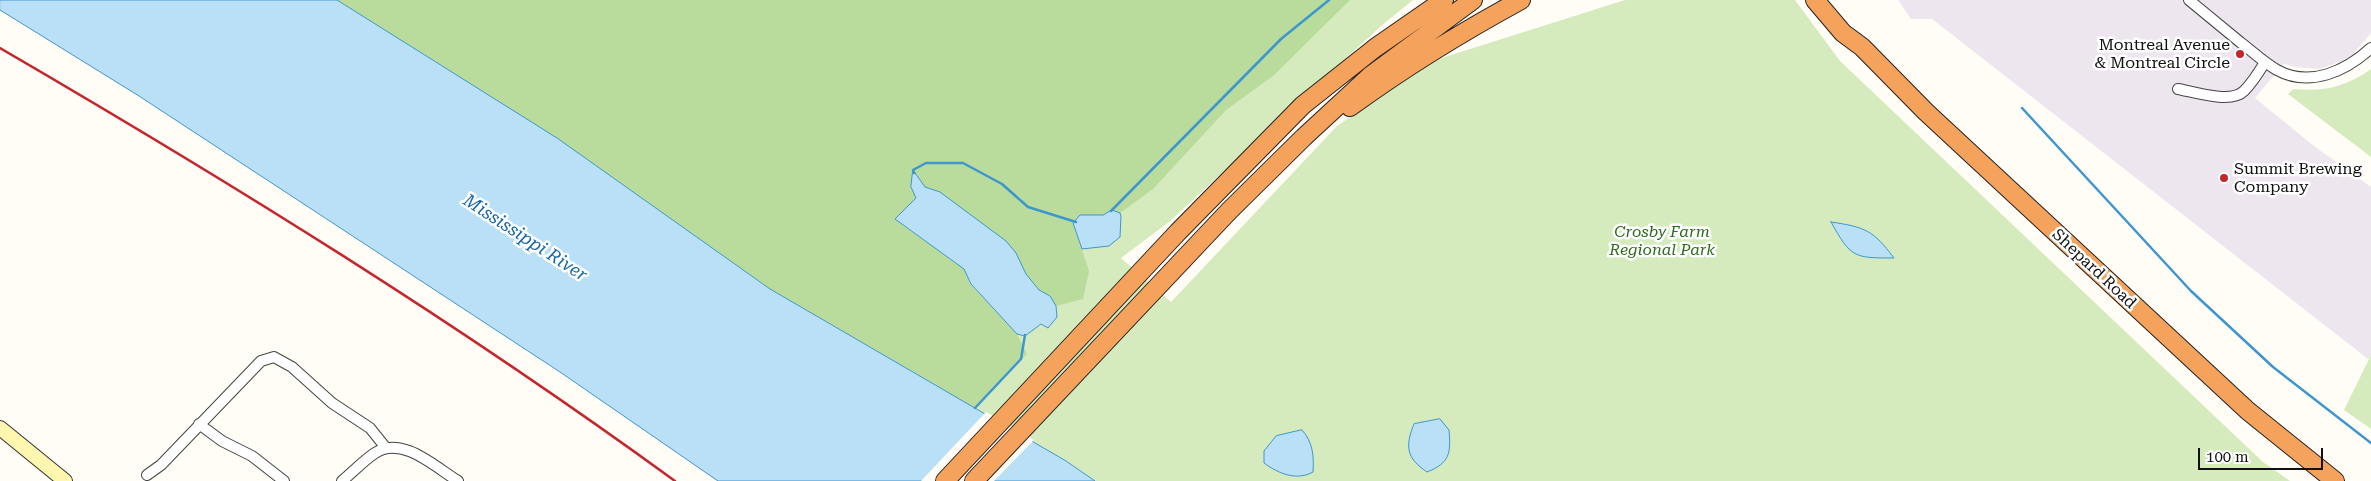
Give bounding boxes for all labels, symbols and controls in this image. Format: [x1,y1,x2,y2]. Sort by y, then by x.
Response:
place label: Montreal Avenue & Montreal Circle [2094,35,2230,73]
marker: Montreal Avenue & Montreal Circle [2234,48,2246,60]
place label: Summit Brewing Company [2234,159,2362,197]
marker: Summit Brewing Company [2218,172,2230,184]
water label: Mississippi River [459,190,591,286]
park label: Crosby Farm Regional Park [1609,222,1715,260]
street label: Shepard Road [2048,225,2140,313]
scale bar [2201,438,2326,470]
text: 100 m [2206,448,2249,466]

